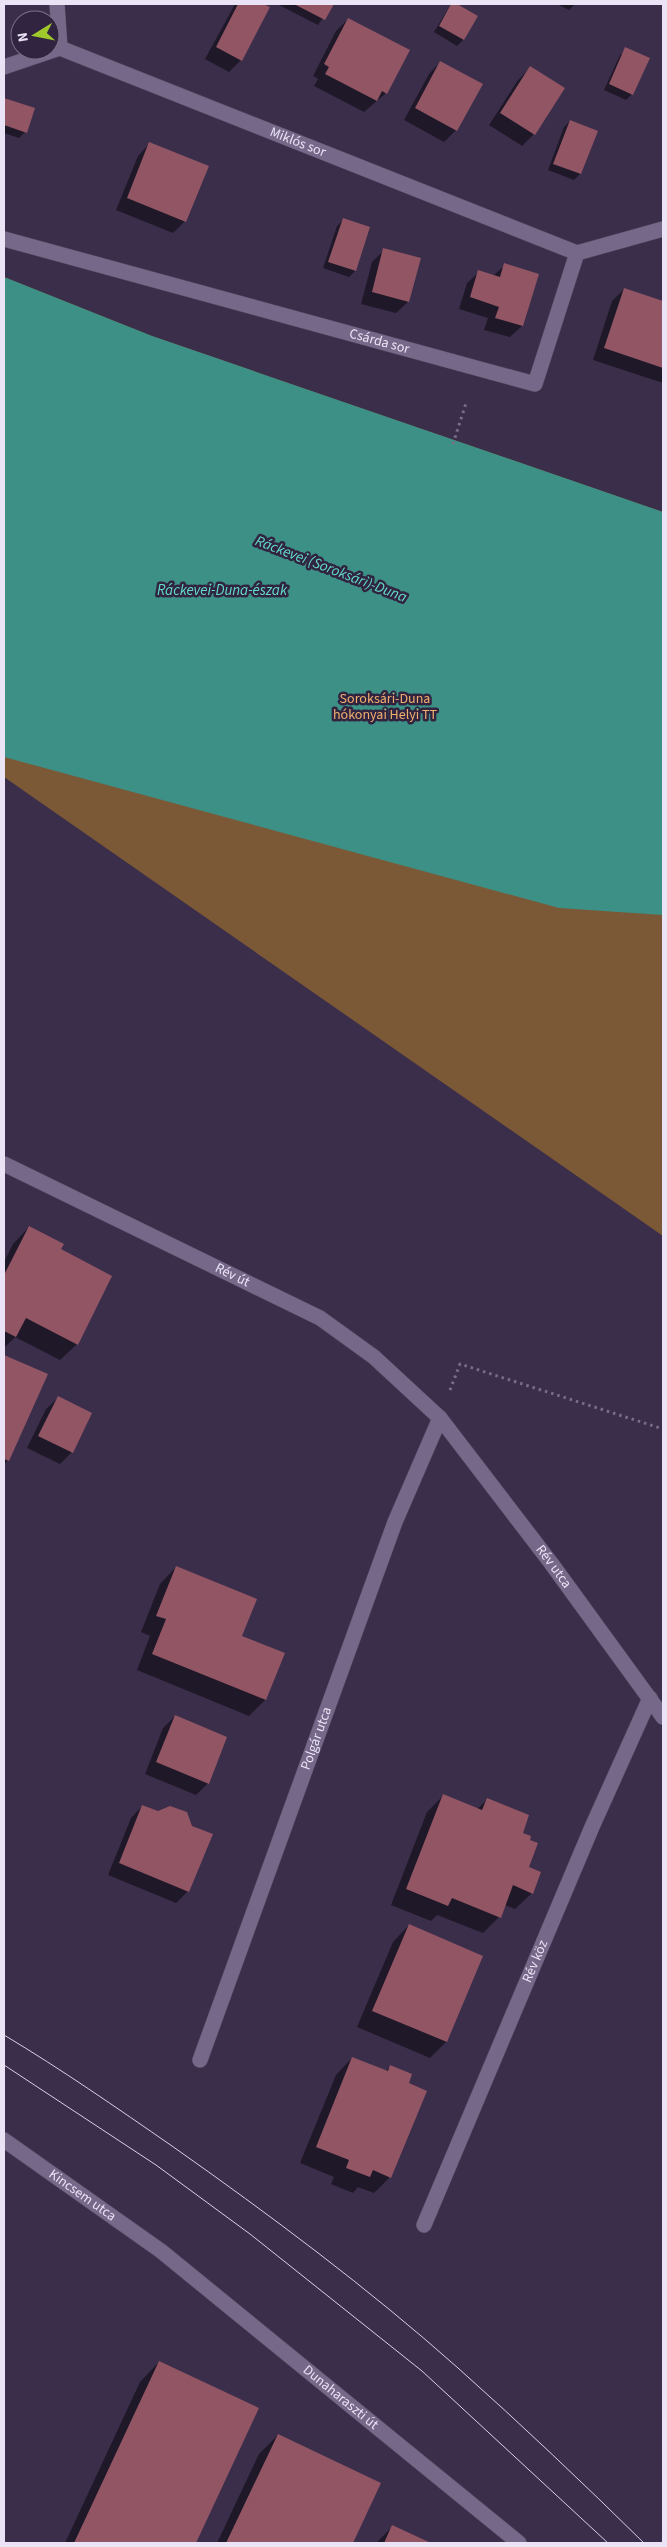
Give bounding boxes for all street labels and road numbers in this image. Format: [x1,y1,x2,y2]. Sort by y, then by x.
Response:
street label: Miklós sor [267,122,329,162]
street label: Csárda sor [347,324,412,359]
street label: Rév út [212,1258,253,1292]
street label: Rév utca [531,1541,576,1593]
street label: Polgár utca [296,1704,337,1773]
street label: Rév köz [517,1937,553,1986]
street label: Kincsem utca [45,2165,120,2226]
street label: Dunaharaszti út [298,2360,383,2435]

